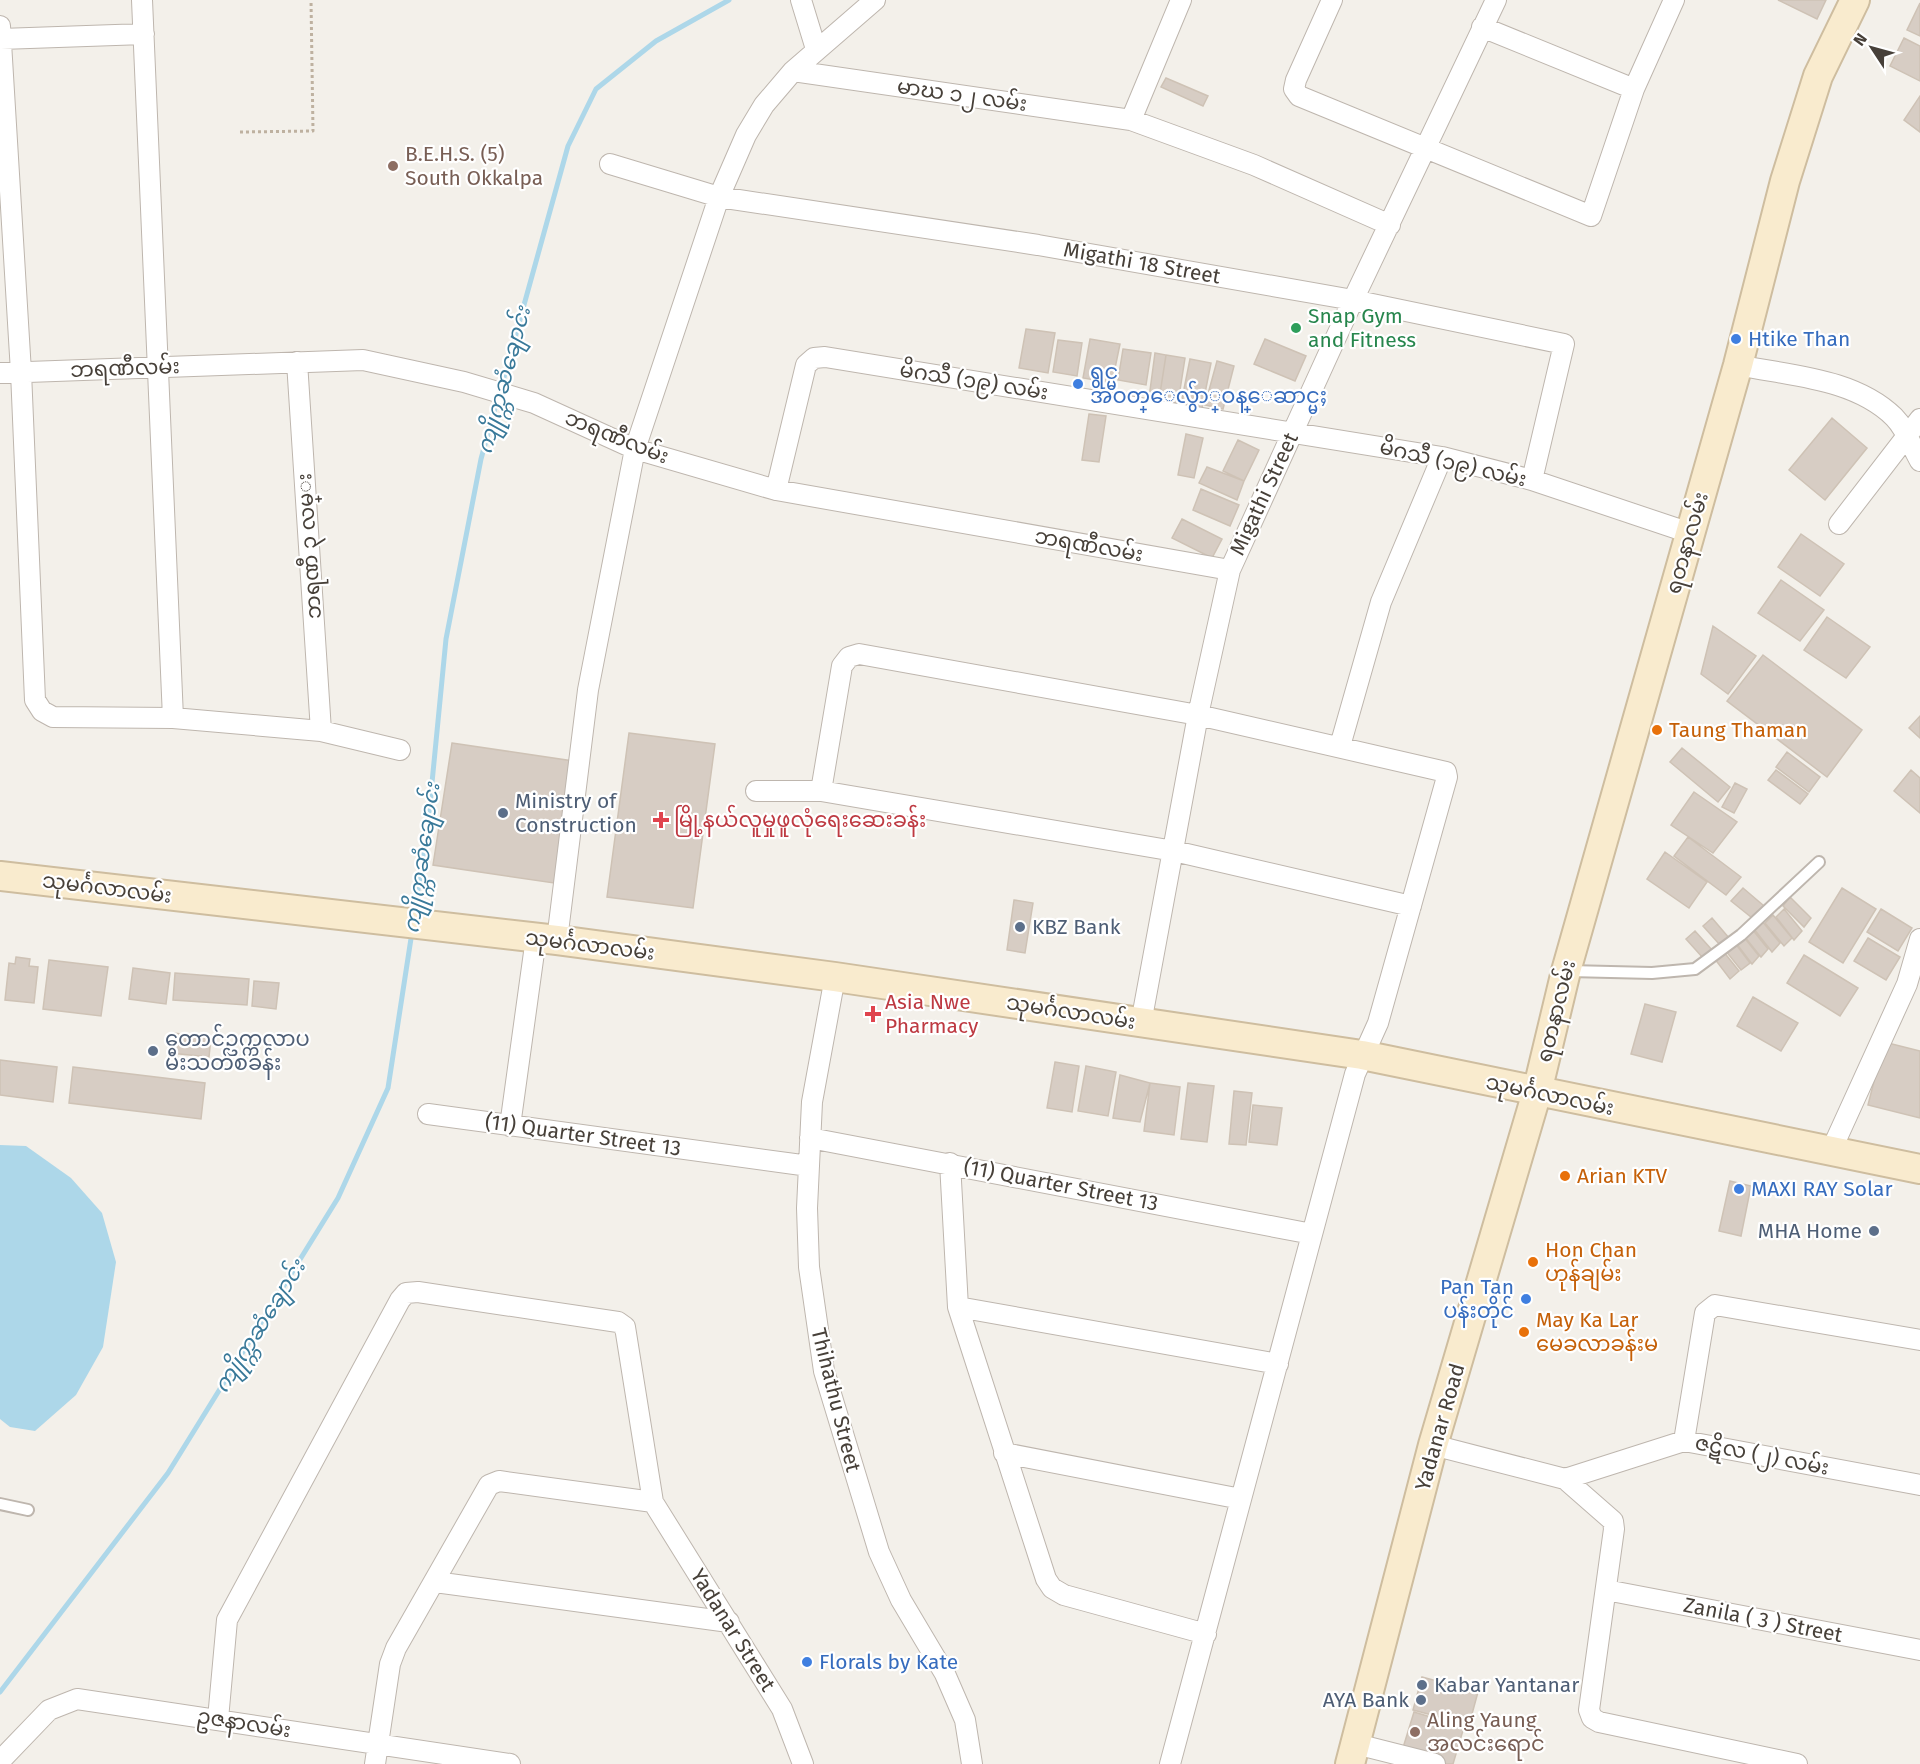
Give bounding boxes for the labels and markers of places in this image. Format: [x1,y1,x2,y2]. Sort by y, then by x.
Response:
place label: B.E.H.S. (5) South Okkalpa [405,141,543,191]
marker: B.E.H.S. (5) South Okkalpa [386,159,400,173]
place label: Snap Gym and Fitness [1308,303,1416,353]
marker: Snap Gym and Fitness [1289,321,1303,335]
place label: Htike Than [1748,326,1850,352]
marker: Htike Than [1729,332,1743,346]
place label: ရွင္မ အဝတ္ေလွ်ာ္ဝန္ေဆာင္မႈ [1090,359,1327,414]
marker: ရွင္မ အဝတ္ေလွ်ာ္ဝန္ေဆာင္မႈ [1071,377,1085,391]
place label: Taung Thaman [1669,717,1808,743]
marker: Taung Thaman [1650,723,1664,737]
place label: Ministry of Construction [515,788,637,838]
place label: မြို့နယ်လူမှုဖူလုံရေးဆေးခန်း [674,804,926,837]
marker: Ministry of Construction [496,806,510,820]
marker: မြို့နယ်လူမှုဖူလုံရေးဆေးခန်း [652,811,670,829]
place label: KBZ Bank [1032,914,1121,940]
marker: KBZ Bank [1013,920,1027,934]
place label: Asia Nwe Pharmacy [885,989,979,1039]
marker: Asia Nwe Pharmacy [866,1007,880,1021]
place label: တောင်ဥက္ကလာပ မီးသတ်စခန်း [165,1023,310,1080]
marker: တောင်ဥက္ကလာပ မီးသတ်စခန်း [146,1044,160,1058]
place label: Arian KTV [1577,1163,1668,1189]
marker: Arian KTV [1558,1169,1572,1183]
place label: MAXI RAY Solar [1751,1176,1893,1202]
marker: MAXI RAY Solar [1732,1182,1746,1196]
place label: MHA Home [1758,1218,1862,1244]
marker: MHA Home [1867,1224,1881,1238]
place label: Hon Chan ဟုန်ချမ်း [1545,1237,1637,1292]
marker: Hon Chan ဟုန်ချမ်း [1526,1255,1540,1269]
place label: Pan Tan ပန်းတိုင် [1440,1274,1514,1328]
marker: Pan Tan ပန်းတိုင် [1519,1292,1533,1306]
place label: May Ka Lar မေခလာခန်းမ [1536,1307,1658,1361]
marker: May Ka Lar မေခလာခန်းမ [1517,1325,1531,1339]
place label: Florals by Kate [819,1649,958,1675]
marker: Florals by Kate [800,1655,814,1669]
place label: Kabar Yantanar [1434,1672,1579,1698]
marker: Kabar Yantanar [1415,1678,1429,1692]
place label: AYA Bank [1323,1687,1409,1713]
marker: AYA Bank [1414,1693,1428,1707]
place label: Aling Yaung အလင်းရောင် [1427,1707,1545,1761]
marker: Aling Yaung အလင်းရောင် [1408,1725,1422,1739]

